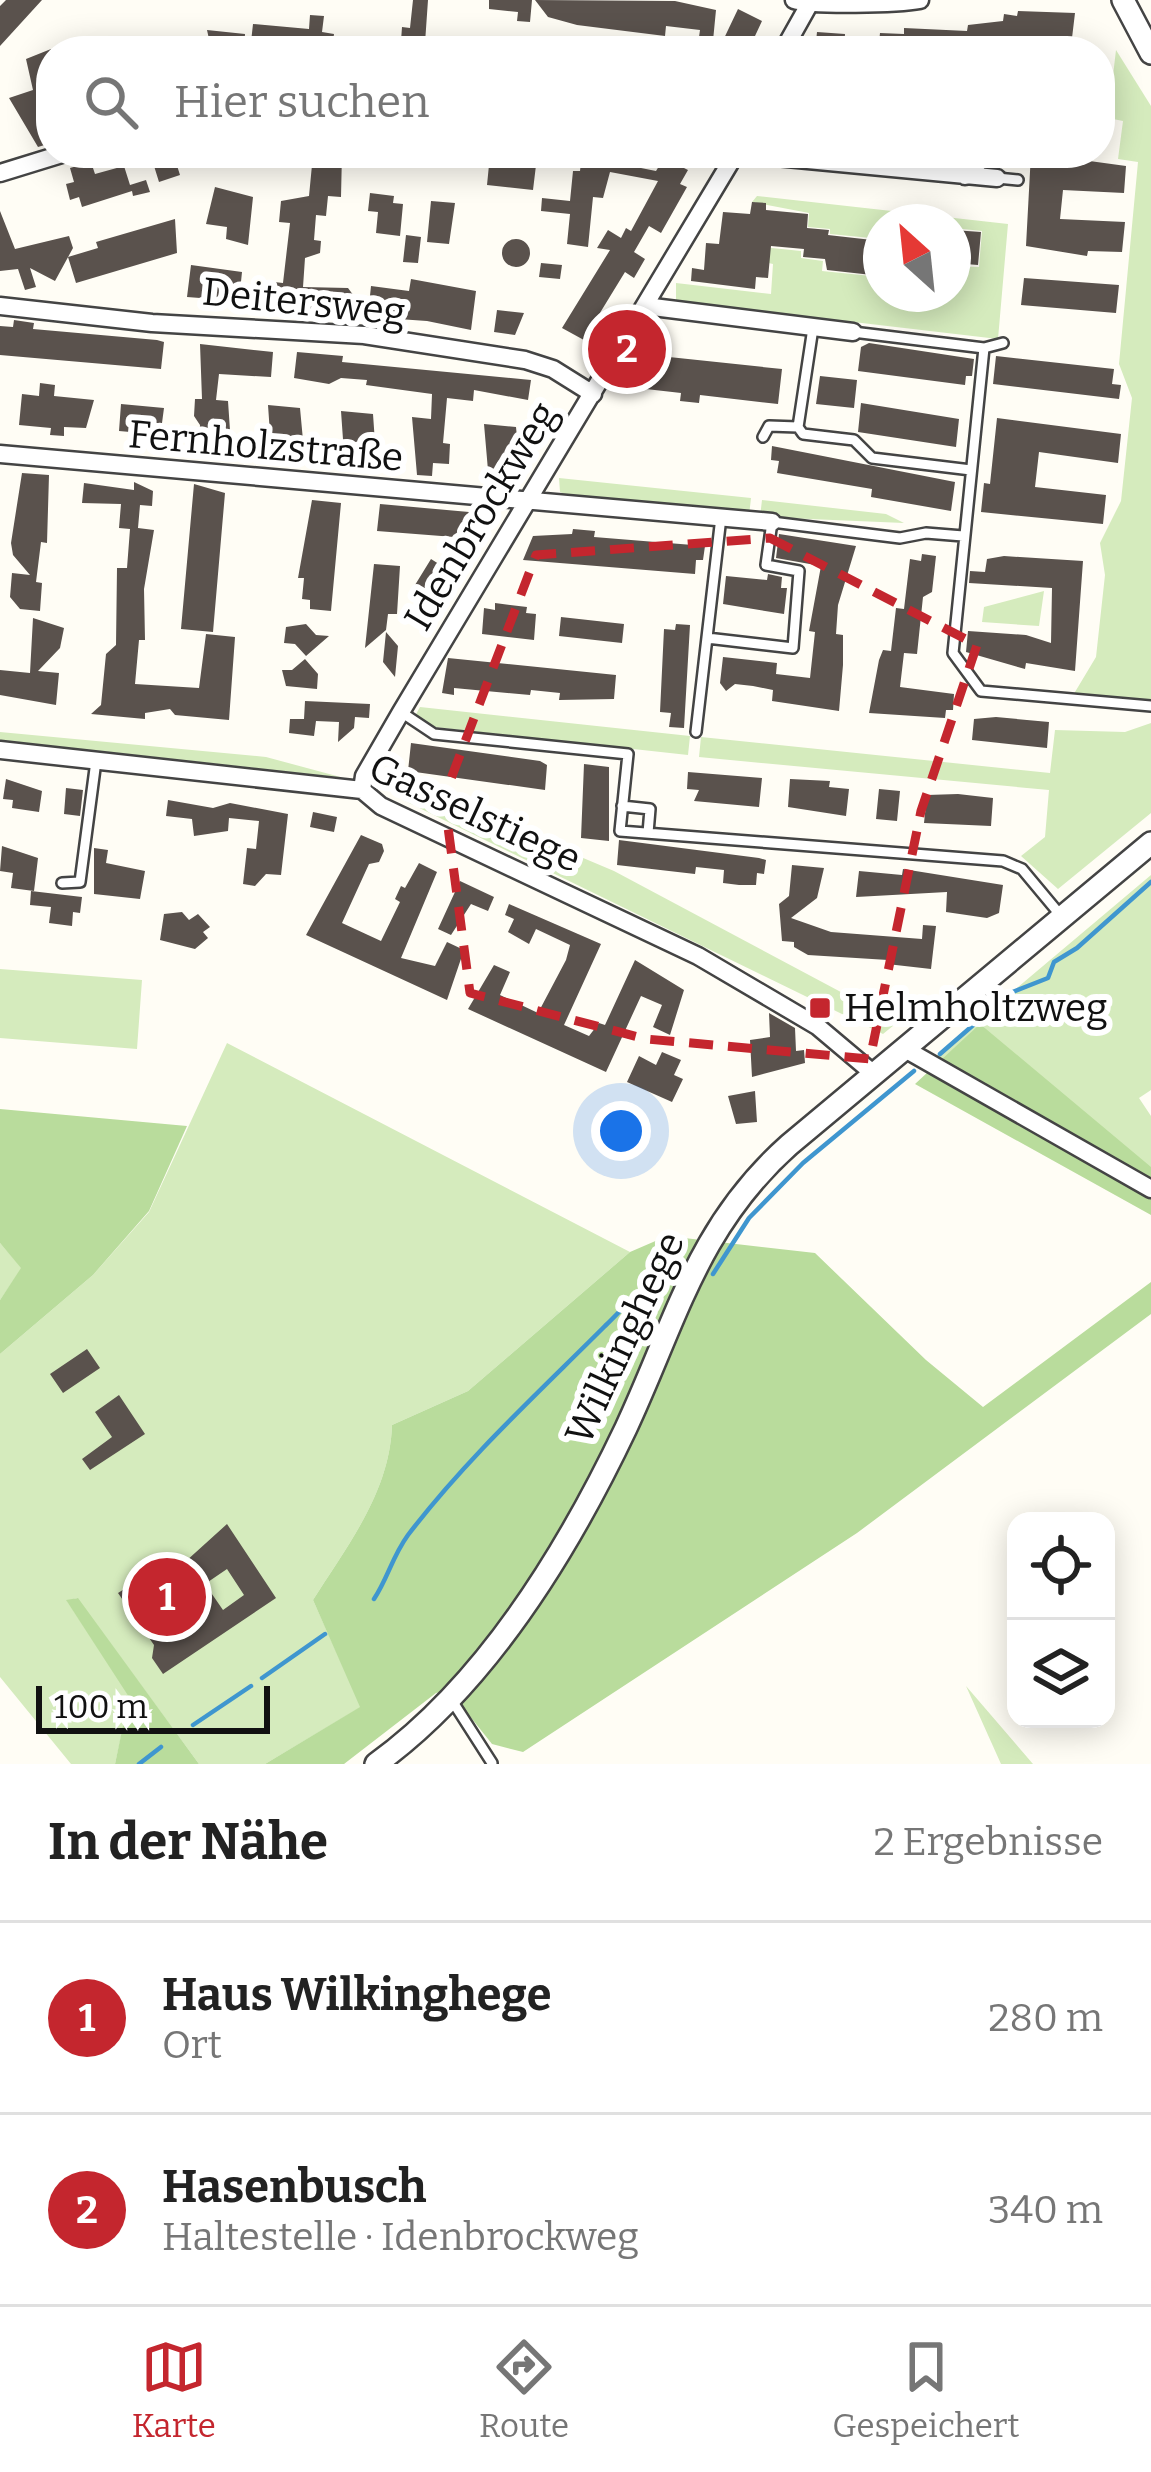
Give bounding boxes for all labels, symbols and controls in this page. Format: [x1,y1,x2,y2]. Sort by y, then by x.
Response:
search box [36,36,1115,168]
icon: search [78,69,144,135]
text: Hier suchen [174,75,430,129]
north arrow [863,204,971,312]
street label: Deitersweg [200,268,408,336]
pin: 2 [588,304,666,394]
street label: Idenbrockweg [395,394,567,638]
street label: Fernholzstraße [127,411,405,481]
street label: Gasselstiege [362,744,588,882]
place label: Helmholtzweg [844,985,1108,1031]
marker: Helmholtzweg [807,995,833,1021]
your location [591,1101,651,1161]
street label: Wilkinghege [556,1225,694,1451]
map controls [1007,1512,1115,1728]
button: locate [1007,1512,1115,1620]
pin: 1 [128,1552,206,1642]
button: layers [1007,1620,1115,1728]
scale bar [36,1680,270,1733]
text: 100 m [54,1687,148,1727]
text: In der Nähe [48,1811,328,1873]
text: 2 Ergebnisse [874,1819,1103,1865]
text: Haus Wilkinghege [162,1968,551,2022]
text: 1 [79,1995,95,2041]
text: 280 m [988,1995,1103,2041]
text: Ort [162,2022,222,2068]
text: Hasenbusch [162,2160,426,2214]
text: 2 [76,2187,98,2233]
text: 340 m [988,2187,1103,2233]
text: Haltestelle · Idenbrockweg [162,2214,639,2260]
tab: Karte [132,2334,216,2446]
tab: Route [479,2334,569,2446]
tab: Gespeichert [832,2334,1019,2446]

